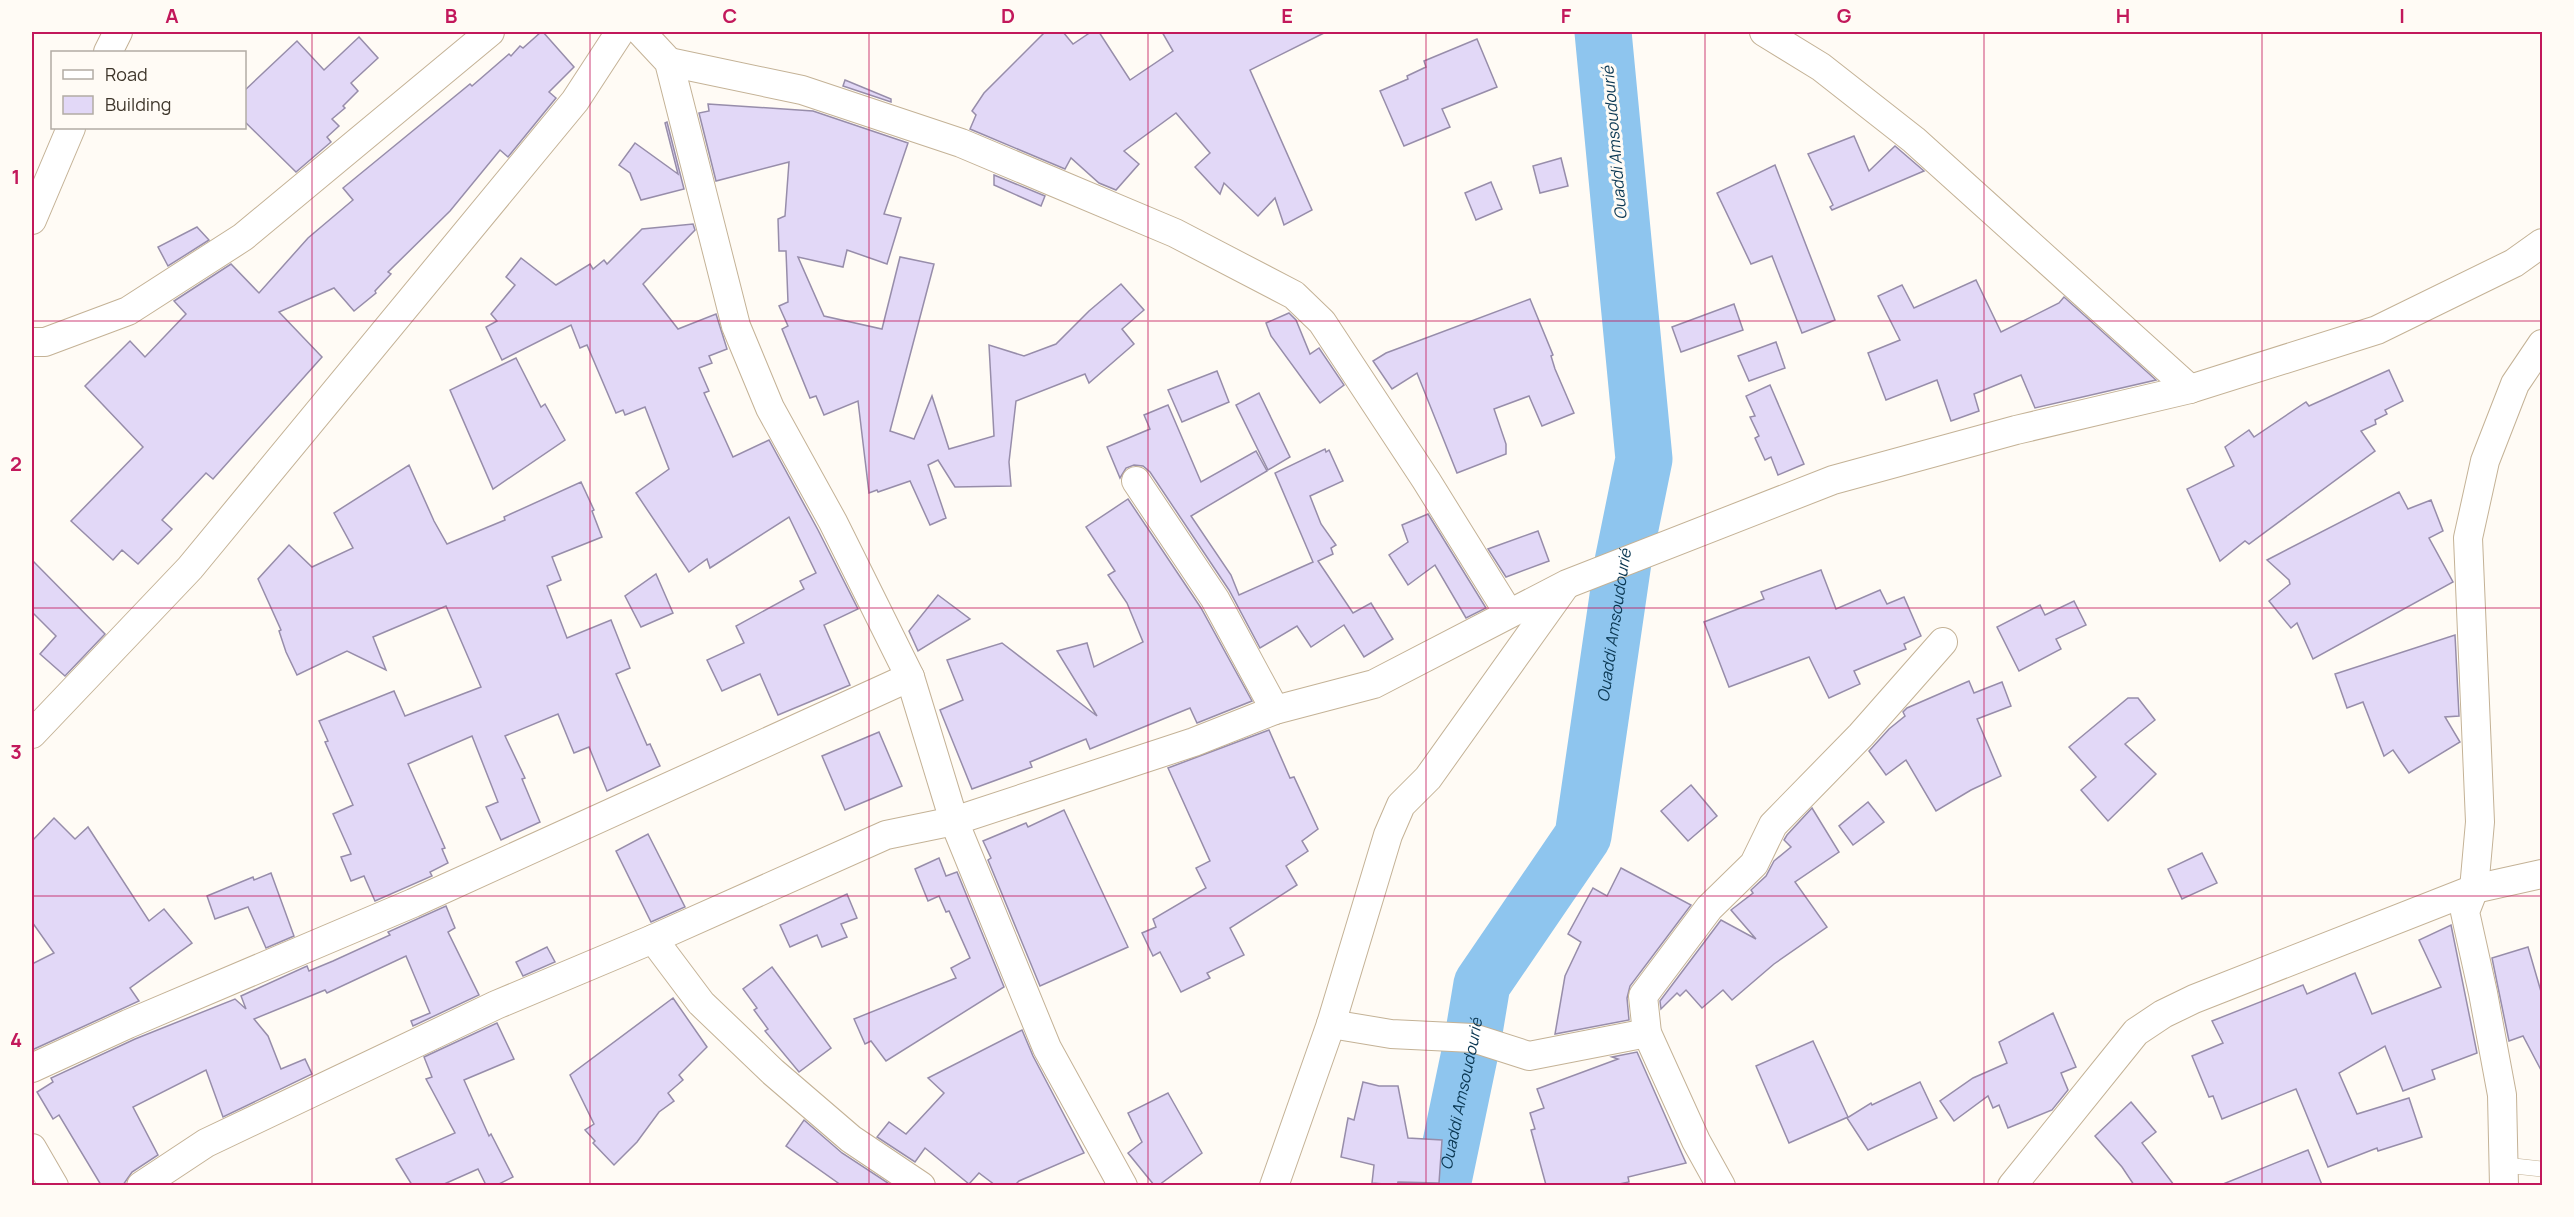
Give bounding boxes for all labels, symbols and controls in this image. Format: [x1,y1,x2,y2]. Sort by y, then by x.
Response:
text: A [165,2,179,29]
text: B [445,2,458,29]
text: C [723,2,737,29]
text: D [1001,2,1015,29]
text: E [1281,2,1293,29]
text: F [1561,2,1572,29]
text: G [1837,2,1852,29]
text: H [2116,2,2130,29]
text: I [2399,2,2405,29]
legend [51,51,246,129]
text: Road [105,62,148,86]
water label: Ouaddi Amsoudourié [1596,64,1632,221]
text: Building [105,92,171,116]
text: 1 [12,163,20,190]
text: 2 [10,450,22,477]
water label: Ouaddi Amsoudourié [1592,545,1637,703]
text: 3 [10,738,22,765]
water label: Ouaddi Amsoudourié [1435,1015,1487,1172]
text: 4 [10,1026,22,1053]

